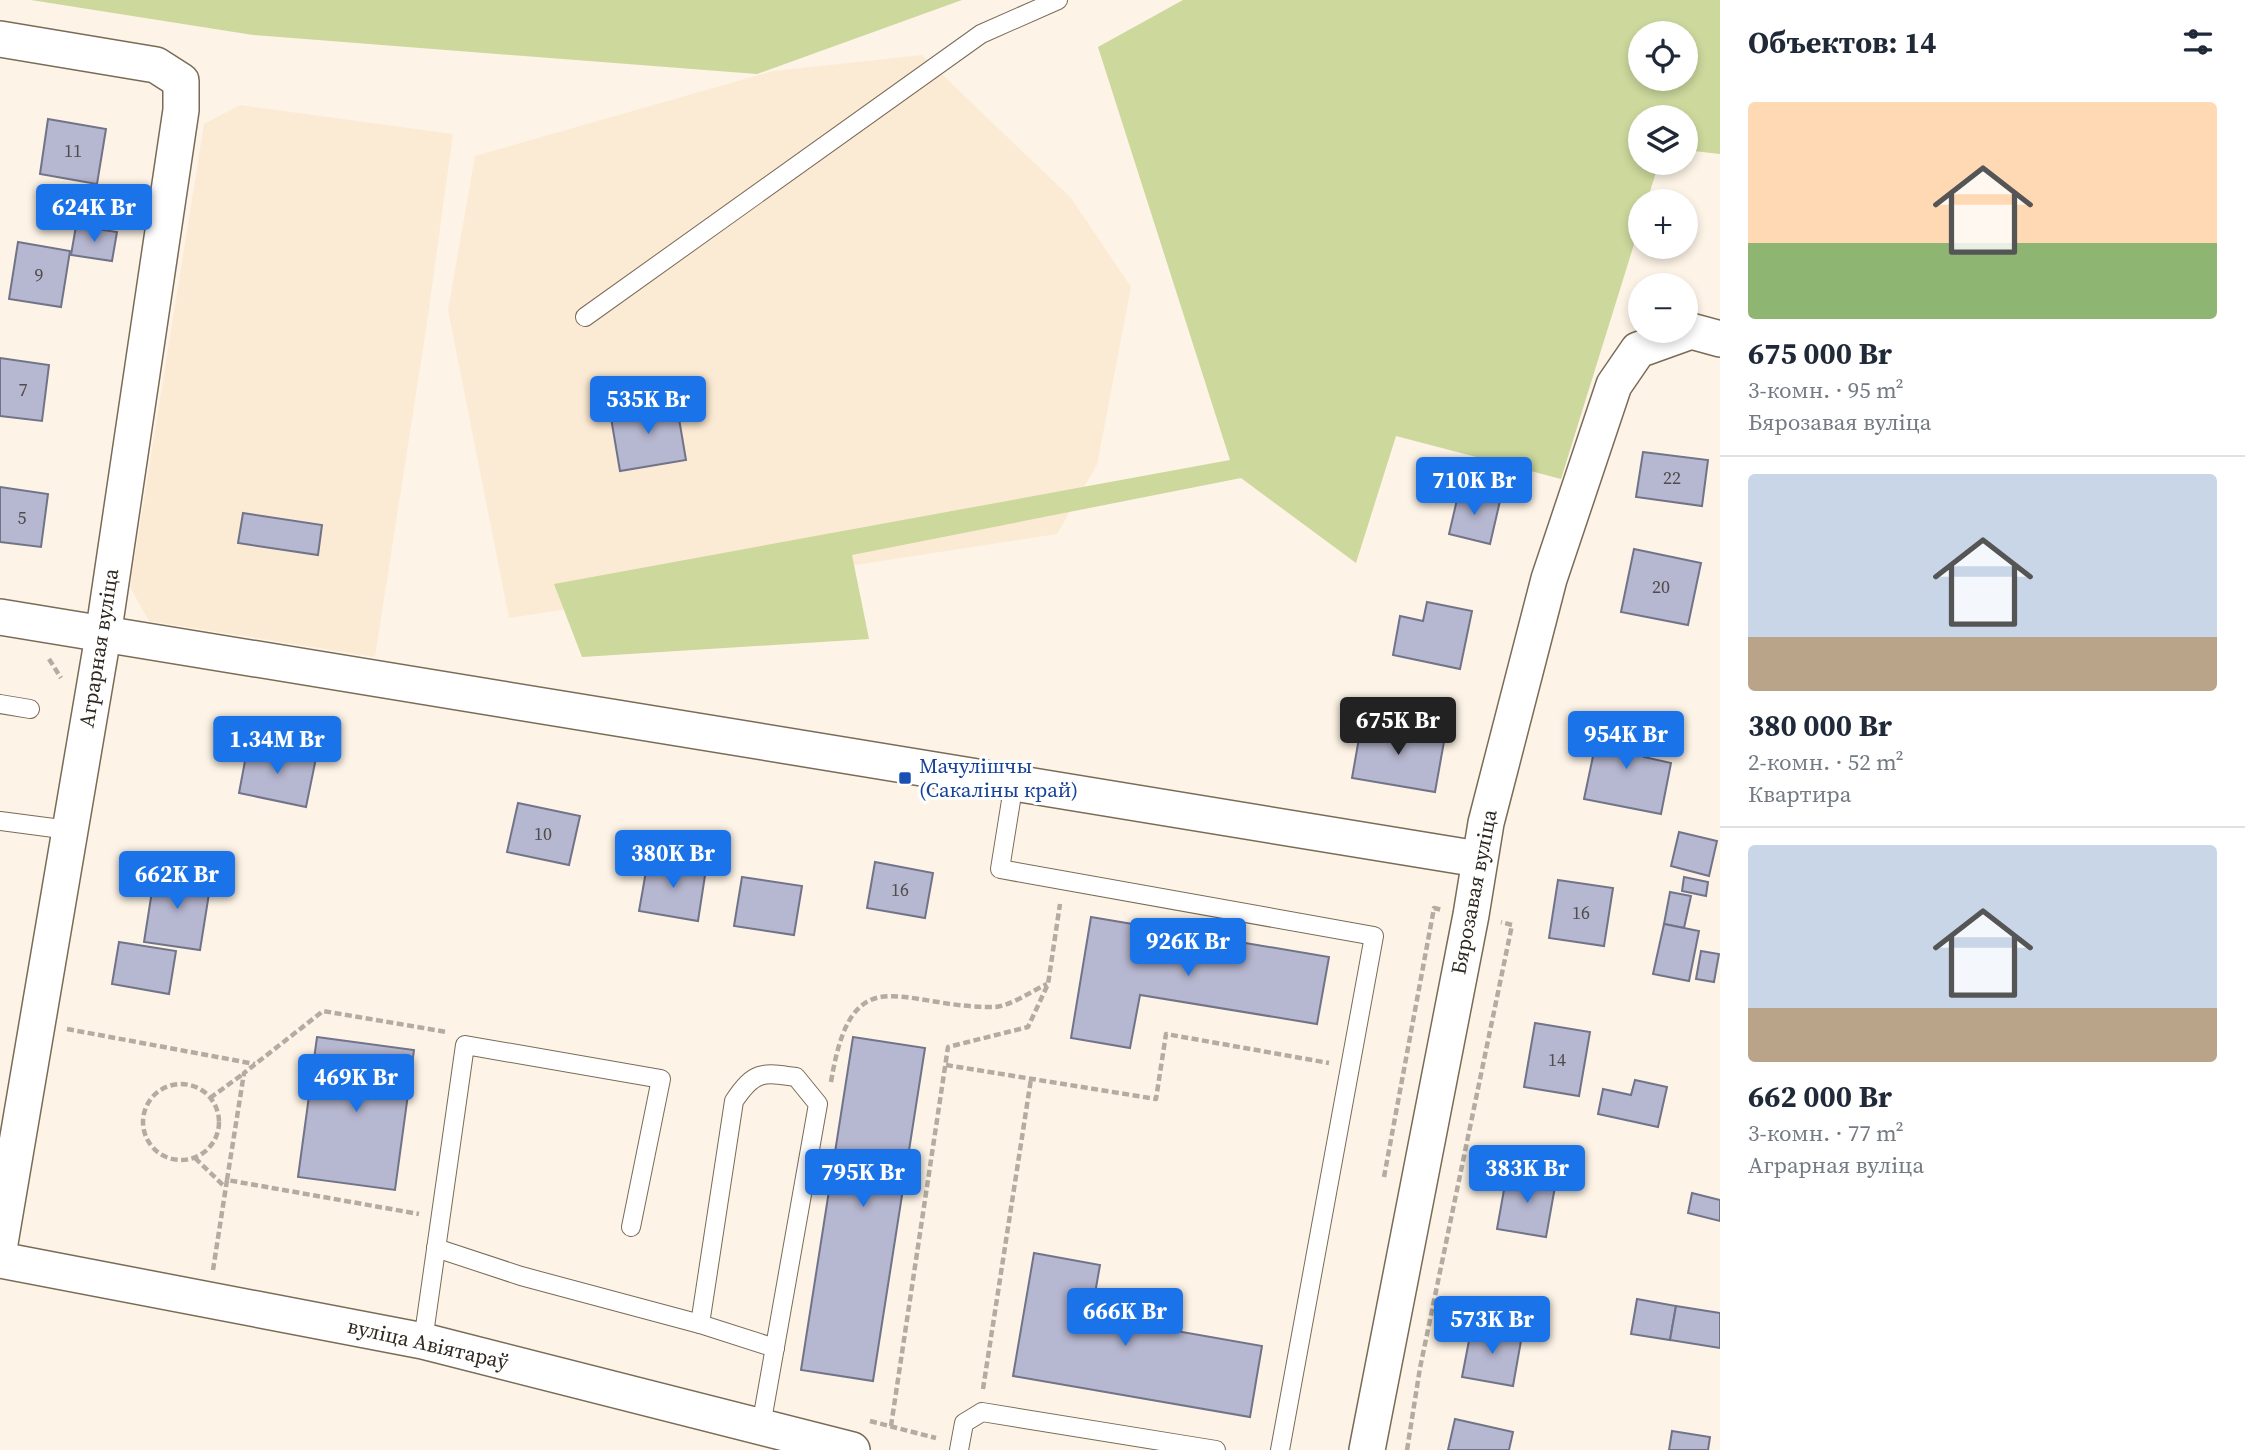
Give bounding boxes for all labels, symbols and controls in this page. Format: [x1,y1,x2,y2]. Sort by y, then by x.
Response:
map controls [1628,21,1698,343]
button: locate [1628,21,1698,91]
text: Объектов: 14 [1748,22,1936,63]
icon: filters [2179,23,2217,61]
button: layers [1628,105,1698,175]
house number: 11 [64,138,82,163]
icon: home [1920,147,2046,273]
pin: 624K Br [29,184,159,244]
button: + [1628,189,1698,259]
text: 624K Br [52,191,136,223]
house number: 9 [35,262,44,287]
button: − [1628,273,1698,343]
text: 675 000 Br [1748,333,1892,374]
text: 3-комн. · 95 m² [1748,374,1904,406]
pin: 535K Br [583,376,713,436]
house number: 7 [19,377,28,402]
text: 535K Br [606,383,690,415]
text: Бярозавая вуліца [1748,406,1932,438]
pin: 710K Br [1409,458,1539,517]
text: 710K Br [1432,464,1516,496]
house number: 22 [1663,465,1681,490]
house number: 5 [18,505,27,530]
icon: home [1920,519,2046,645]
street label: Аграрная вуліца [72,566,125,730]
house number: 20 [1652,574,1670,599]
pin: 675K Br [1333,698,1463,757]
text: 675K Br [1356,704,1440,736]
text: 380 000 Br [1748,705,1892,746]
pin: 954K Br [1561,712,1691,771]
pin: 1.34M Br [205,716,349,776]
text: 954K Br [1584,718,1668,750]
text: 1.34M Br [229,723,325,755]
text: 2-комн. · 52 m² [1748,746,1904,778]
place label: Мачулішчы (Сакаліны край) [919,751,1078,804]
marker: Мачулішчы (Сакаліны край) [897,770,913,786]
text: Квартира [1748,778,1851,810]
street label: Бярозавая вуліца [1443,807,1504,977]
house number: 10 [534,821,552,846]
pin: 380K Br [608,830,738,890]
text: 380K Br [631,837,715,869]
pin: 662K Br [112,852,242,911]
text: 662K Br [135,858,219,890]
house number: 16 [891,877,909,902]
icon: home [1920,890,2046,1016]
house number: 16 [1572,900,1590,925]
pin: 926K Br [1123,918,1253,978]
text: 926K Br [1146,925,1230,957]
house number: 14 [1548,1047,1566,1072]
pin: 469K Br [291,1054,421,1114]
text: 469K Br [314,1061,398,1093]
text: 662 000 Br [1748,1076,1892,1117]
text: 3-комн. · 77 m² [1748,1117,1904,1149]
pin: 383K Br [1462,1146,1592,1205]
text: Аграрная вуліца [1748,1149,1924,1181]
pin: 795K Br [798,1150,928,1209]
text: 383K Br [1485,1152,1569,1184]
text: 795K Br [821,1156,905,1188]
pin: 666K Br [1060,1288,1190,1348]
text: 666K Br [1083,1295,1167,1327]
pin: 573K Br [1427,1296,1557,1356]
text: 573K Br [1450,1303,1534,1335]
street label: вуліца Авіятараў [345,1311,512,1376]

